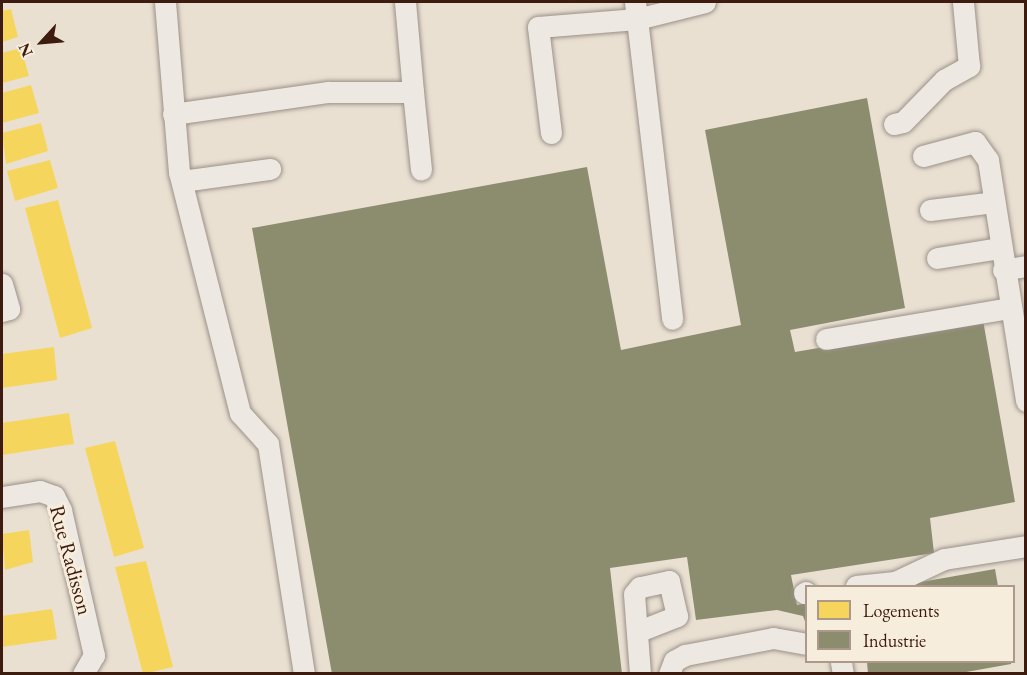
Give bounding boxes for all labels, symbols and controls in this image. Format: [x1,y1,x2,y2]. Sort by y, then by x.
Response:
north arrow [12,12,72,72]
text: N [13,40,38,61]
street label: Rue Radisson [44,502,98,618]
legend [805,585,1015,663]
text: Logements [863,599,939,622]
text: Industrie [863,629,926,652]

